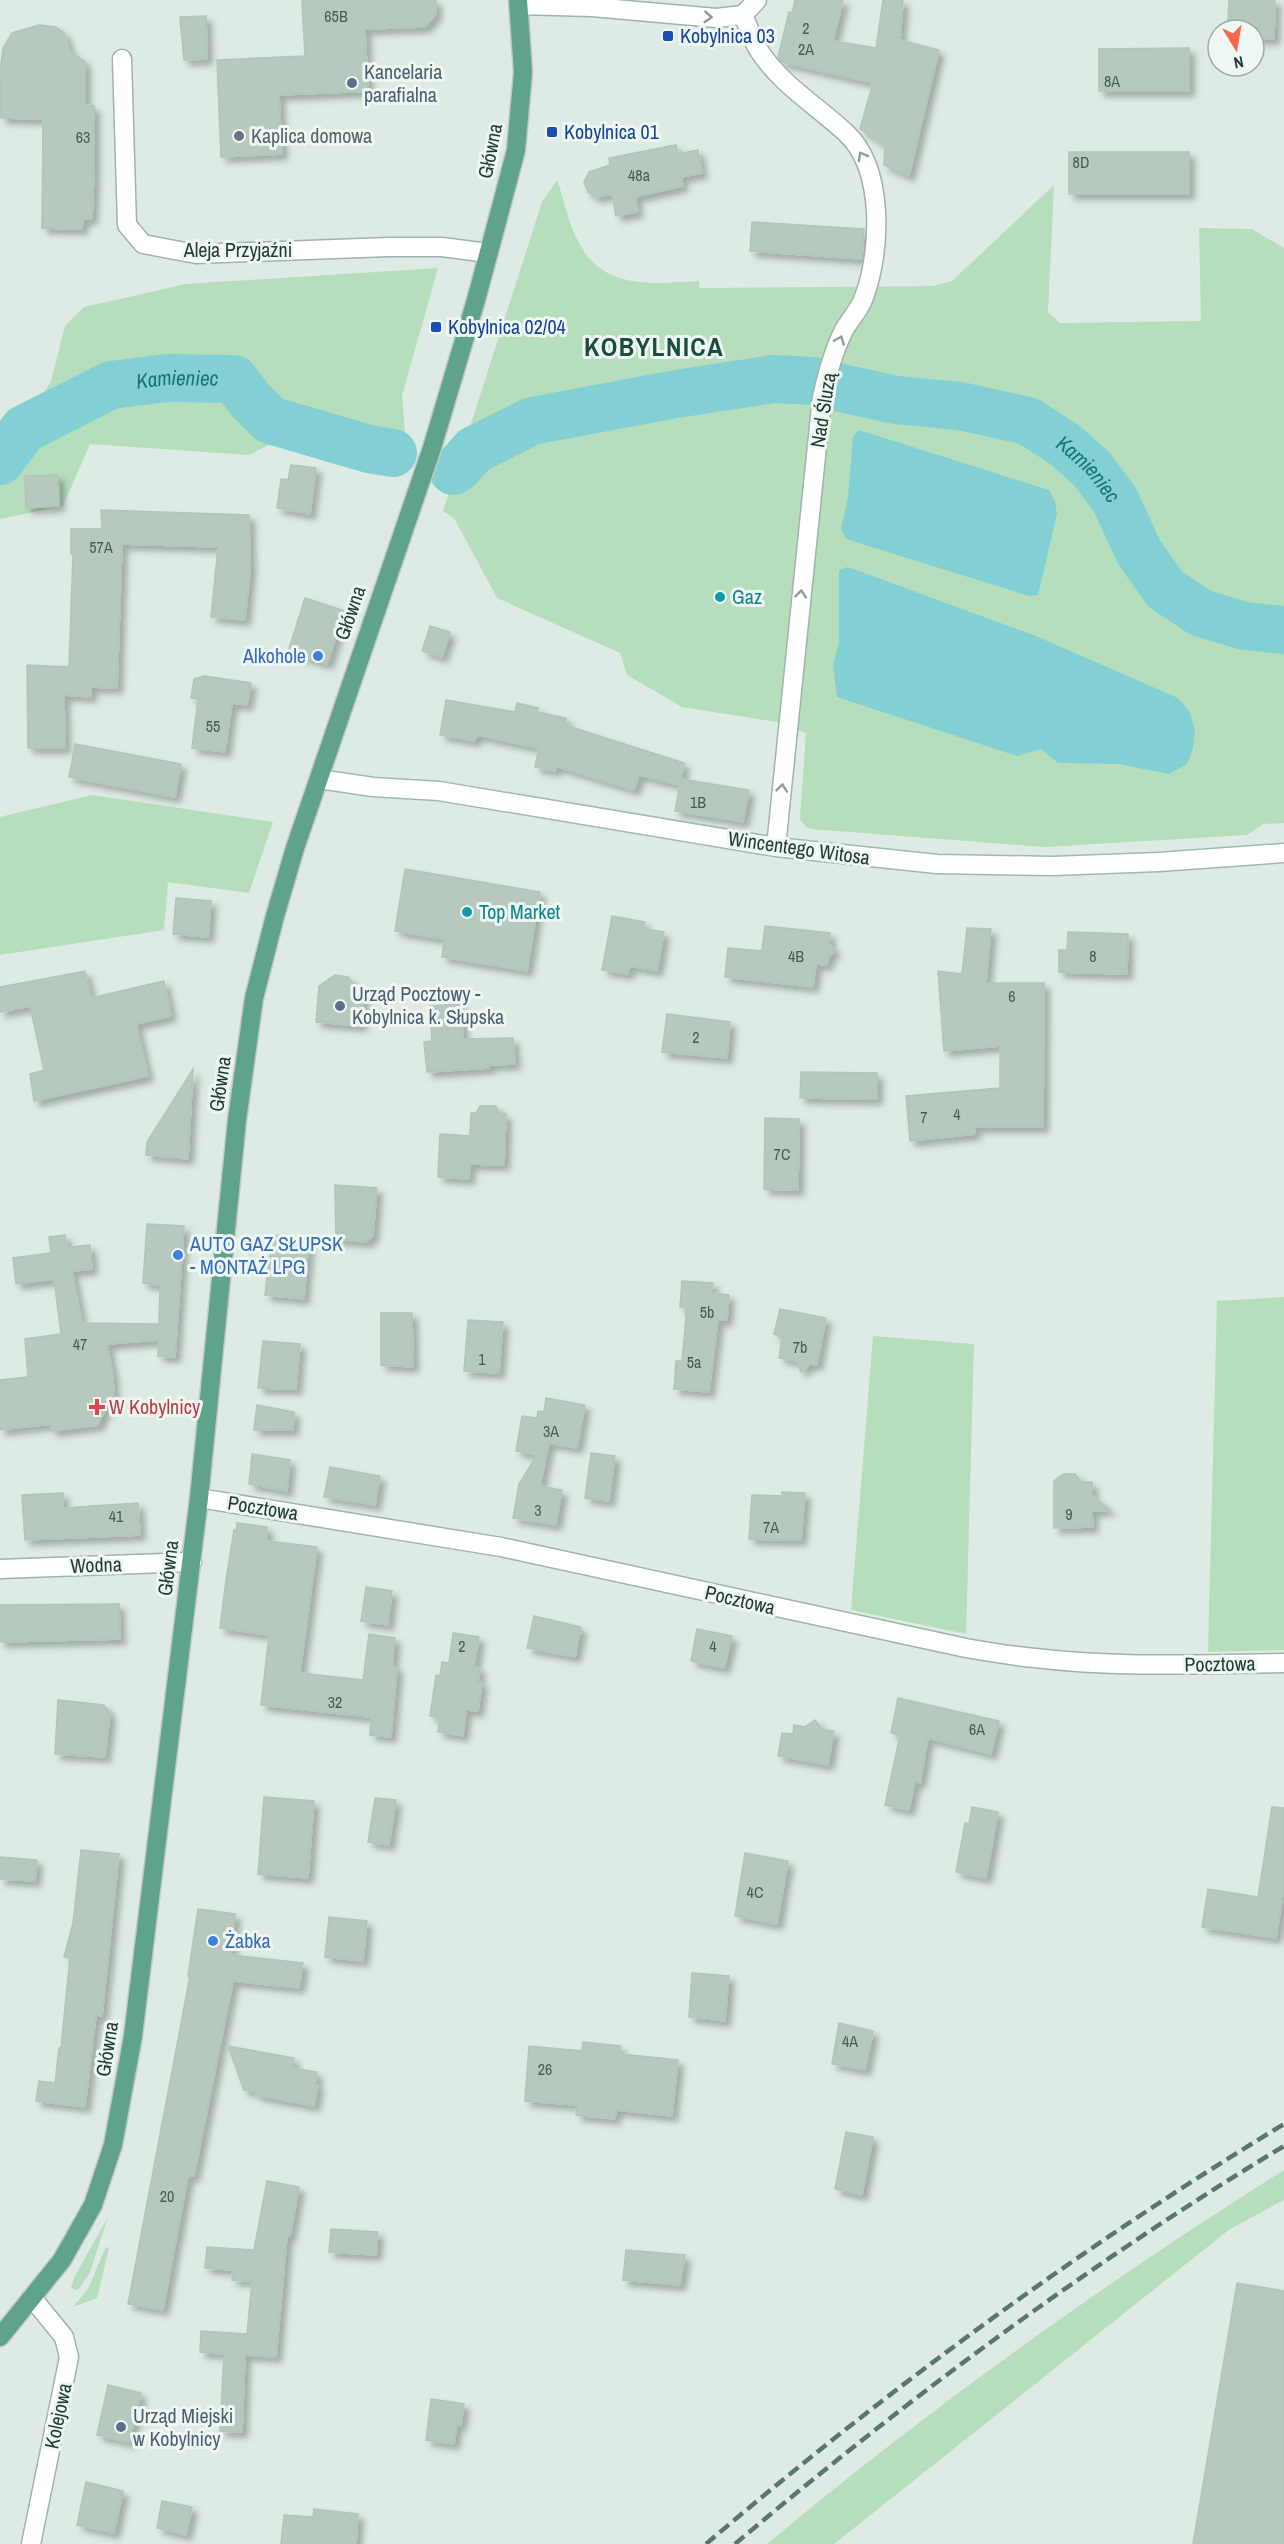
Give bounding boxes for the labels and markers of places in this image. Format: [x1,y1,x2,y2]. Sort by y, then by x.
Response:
place label: Kobylnica 03 [680,22,775,49]
marker: Kobylnica 03 [661,29,675,43]
place label: Kancelaria parafialna [364,58,442,108]
marker: Kancelaria parafialna [345,76,359,90]
place label: Kobylnica 01 [564,118,659,145]
place label: Kaplica domowa [251,122,372,149]
marker: Kobylnica 01 [545,125,559,139]
marker: Kaplica domowa [232,129,246,143]
place label: Kobylnica 02/04 [448,313,566,340]
marker: Kobylnica 02/04 [429,320,443,334]
place label: Gaz [732,583,762,610]
marker: Gaz [713,590,727,604]
place label: Alkohole [242,642,306,669]
marker: Alkohole [311,649,325,663]
place label: Top Market [479,898,561,925]
marker: Top Market [460,905,474,919]
place label: Urząd Pocztowy - Kobylnica k. Słupska [352,980,504,1030]
marker: Urząd Pocztowy - Kobylnica k. Słupska [333,999,347,1013]
place label: AUTO GAZ SŁUPSK - MONTAŻ LPG [189,1230,343,1280]
marker: AUTO GAZ SŁUPSK - MONTAŻ LPG [171,1248,185,1262]
place label: W Kobylnicy [109,1393,201,1420]
marker: W Kobylnicy [90,1400,104,1414]
place label: Żabka [225,1927,271,1954]
marker: Żabka [206,1934,220,1948]
place label: Urząd Miejski w Kobylnicy [133,2402,233,2452]
marker: Urząd Miejski w Kobylnicy [114,2420,128,2434]

